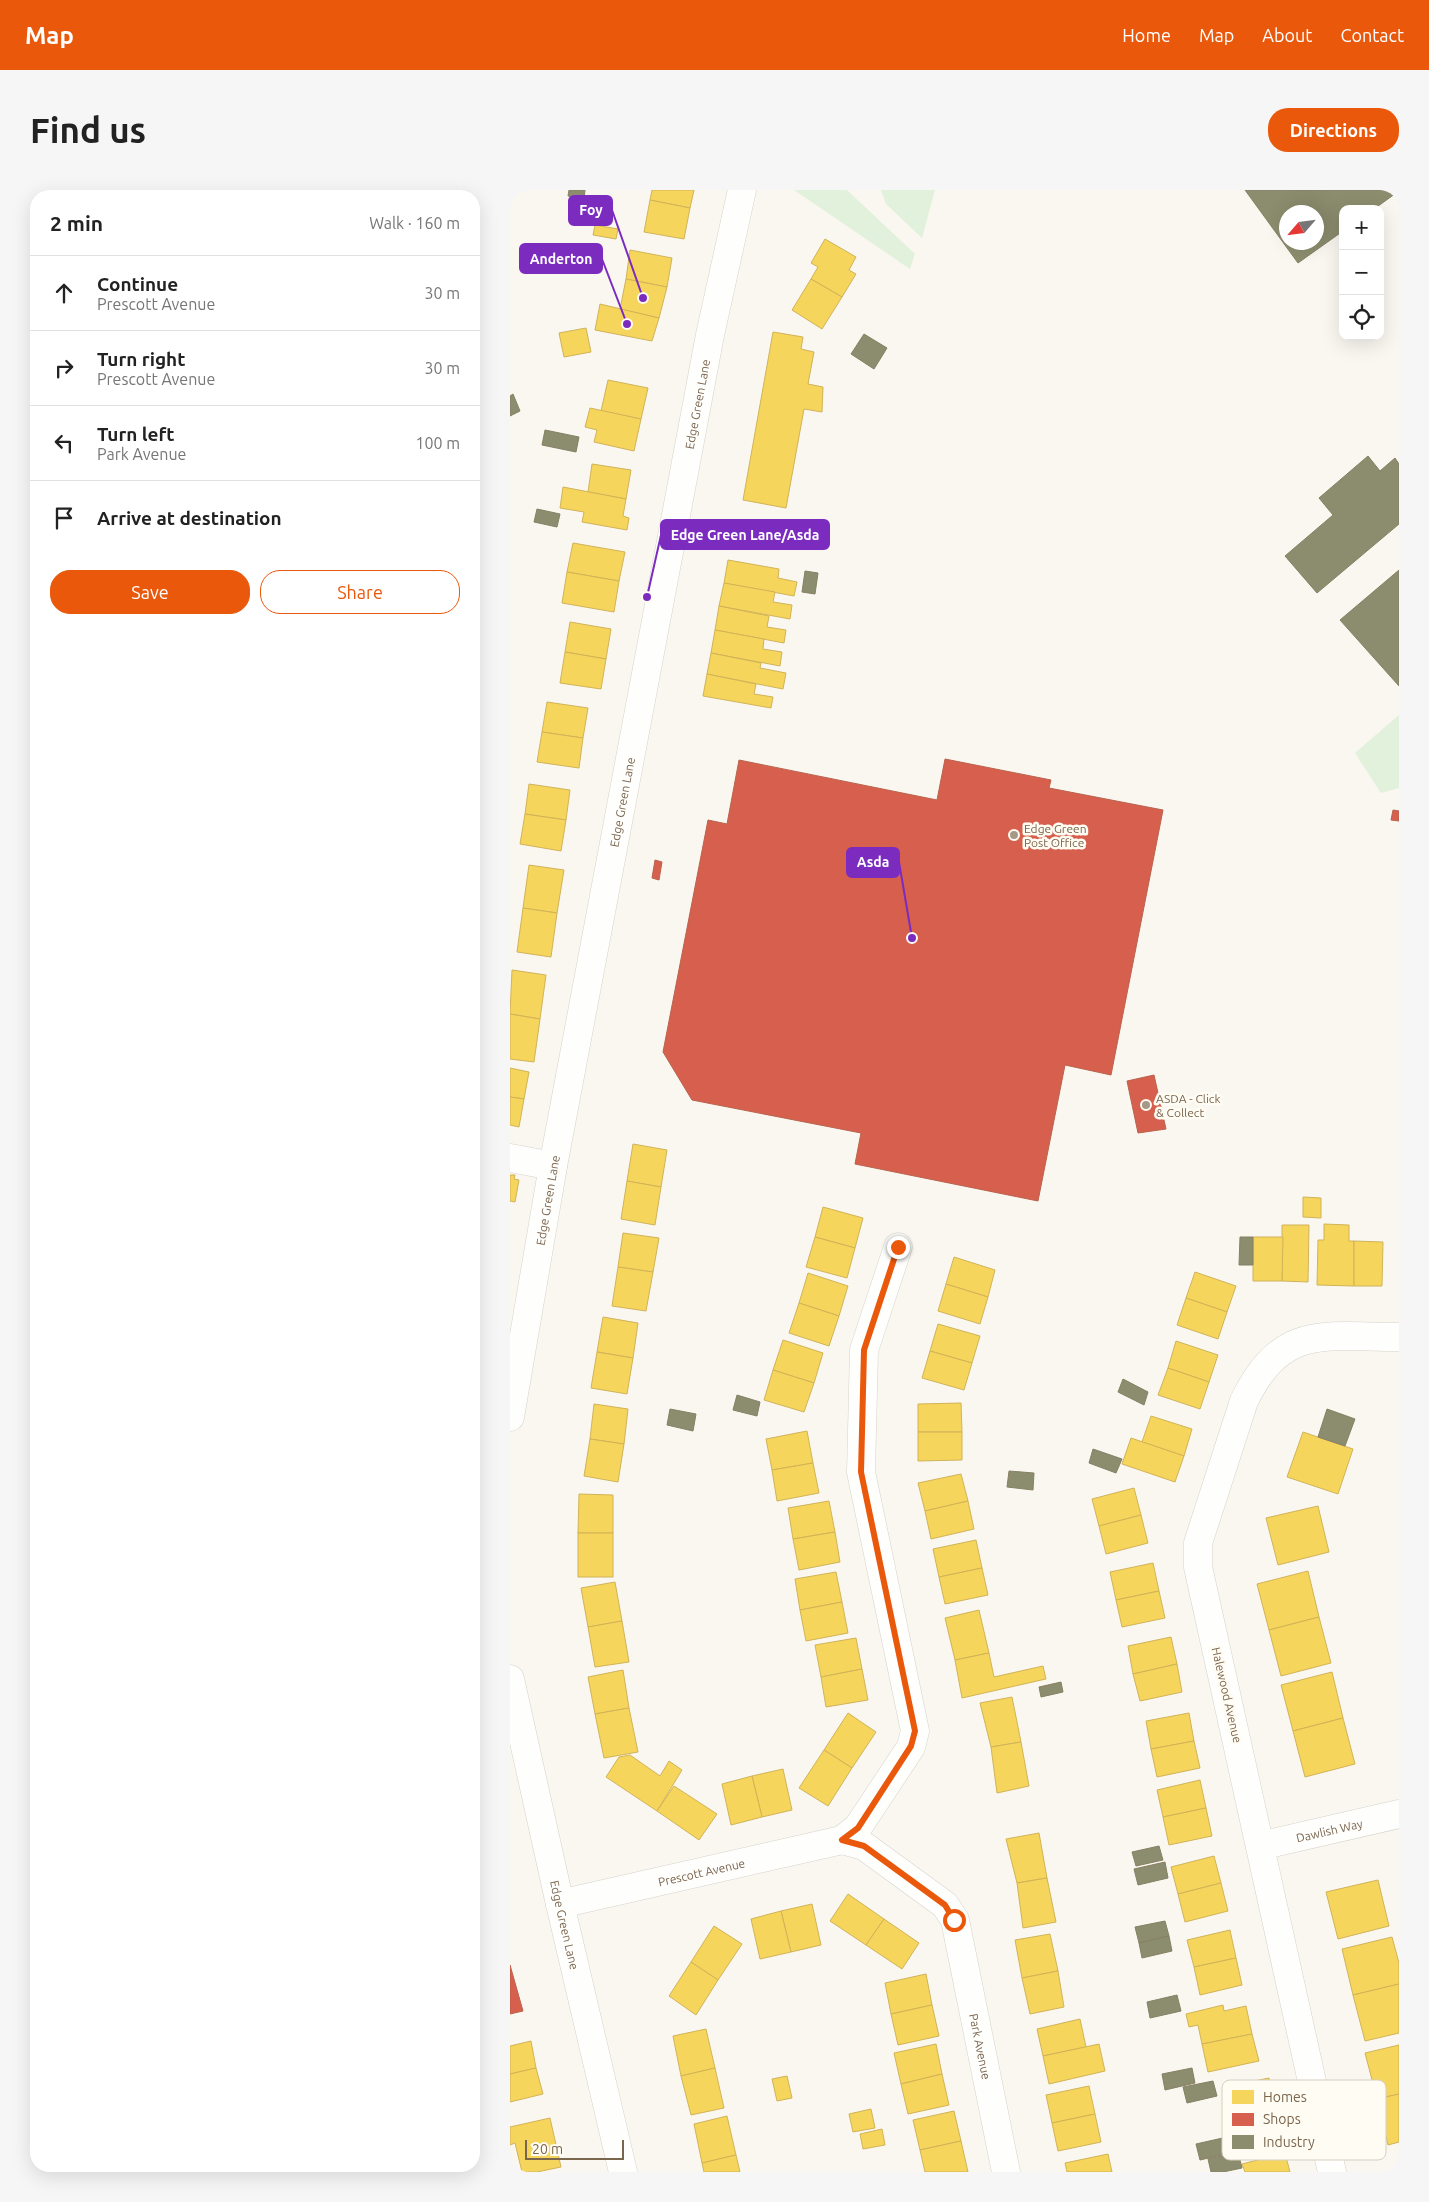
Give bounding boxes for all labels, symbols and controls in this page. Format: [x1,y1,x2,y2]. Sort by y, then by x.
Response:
text: Map [25,22,74,49]
text: Home [1122,25,1171,45]
text: Map [1199,25,1234,45]
text: About [1262,25,1312,45]
text: Contact [1340,25,1404,45]
button: Directions [1268,108,1399,152]
text: Find us [30,110,146,150]
callout: Foy [569,196,612,225]
text: Foy [579,202,603,218]
north arrow [1279,205,1324,250]
map controls [1339,205,1384,340]
button: + [1339,205,1384,250]
text: 2 min [50,211,103,235]
text: Walk · 160 m [369,214,460,232]
callout: Anderton [520,244,602,273]
button: − [1339,250,1384,295]
text: Anderton [530,251,592,267]
text: Continue [97,273,178,295]
icon: ahead [50,279,78,307]
text: 30 m [424,284,460,302]
text: Prescott Avenue [97,295,215,313]
button: locate [1339,295,1384,340]
text: Turn right [97,348,185,370]
icon: right [50,354,78,382]
street label: Edge Green Lane [682,358,712,450]
text: 30 m [424,359,460,377]
text: Prescott Avenue [97,370,215,388]
text: Turn left [97,423,175,445]
icon: left [50,429,78,457]
text: 100 m [415,434,460,452]
text: Park Avenue [97,445,186,463]
icon: arrive [50,504,78,532]
text: Arrive at destination [97,507,282,529]
callout: Edge Green Lane/Asda [661,520,829,549]
text: Edge Green Lane/Asda [671,527,819,543]
button: Save [50,570,250,614]
button: Share [260,570,460,614]
street label: Edge Green Lane [607,756,637,848]
place label: Edge Green Post Office [1024,822,1087,849]
marker: Edge Green Post Office [1008,829,1020,841]
callout: Asda [847,848,899,877]
text: Asda [857,854,889,870]
place label: ASDA - Click & Collect [1156,1092,1220,1119]
marker: ASDA - Click & Collect [1140,1099,1152,1111]
street label: Edge Green Lane [533,1154,561,1246]
route end [887,1236,910,1259]
street label: Halewood Avenue [1210,1646,1244,1744]
street label: Dawlish Way [1295,1816,1364,1844]
street label: Prescott Avenue [657,1856,746,1888]
street label: Edge Green Lane [548,1879,582,1971]
route start [943,1909,966,1932]
street label: Park Avenue [968,2012,994,2081]
legend [1222,2080,1386,2160]
text: Homes [1263,2089,1307,2105]
text: Shops [1263,2111,1301,2127]
text: Industry [1263,2134,1315,2150]
scale bar [525,2137,624,2160]
text: 20 m [532,2141,563,2157]

